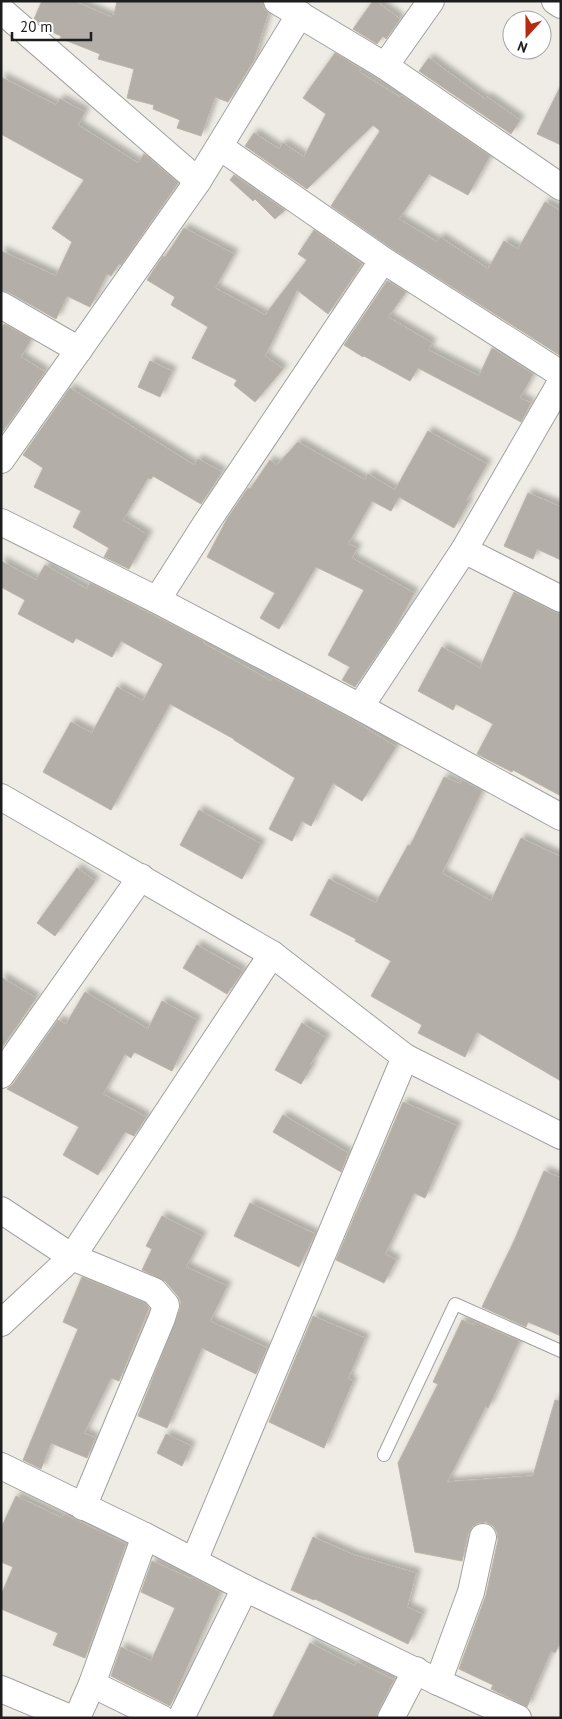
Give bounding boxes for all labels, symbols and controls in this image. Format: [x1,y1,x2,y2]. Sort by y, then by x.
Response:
scale bar [12,10,91,42]
north arrow [502,10,552,60]
text: 20 m [20,17,53,36]
text: N [515,37,530,57]

